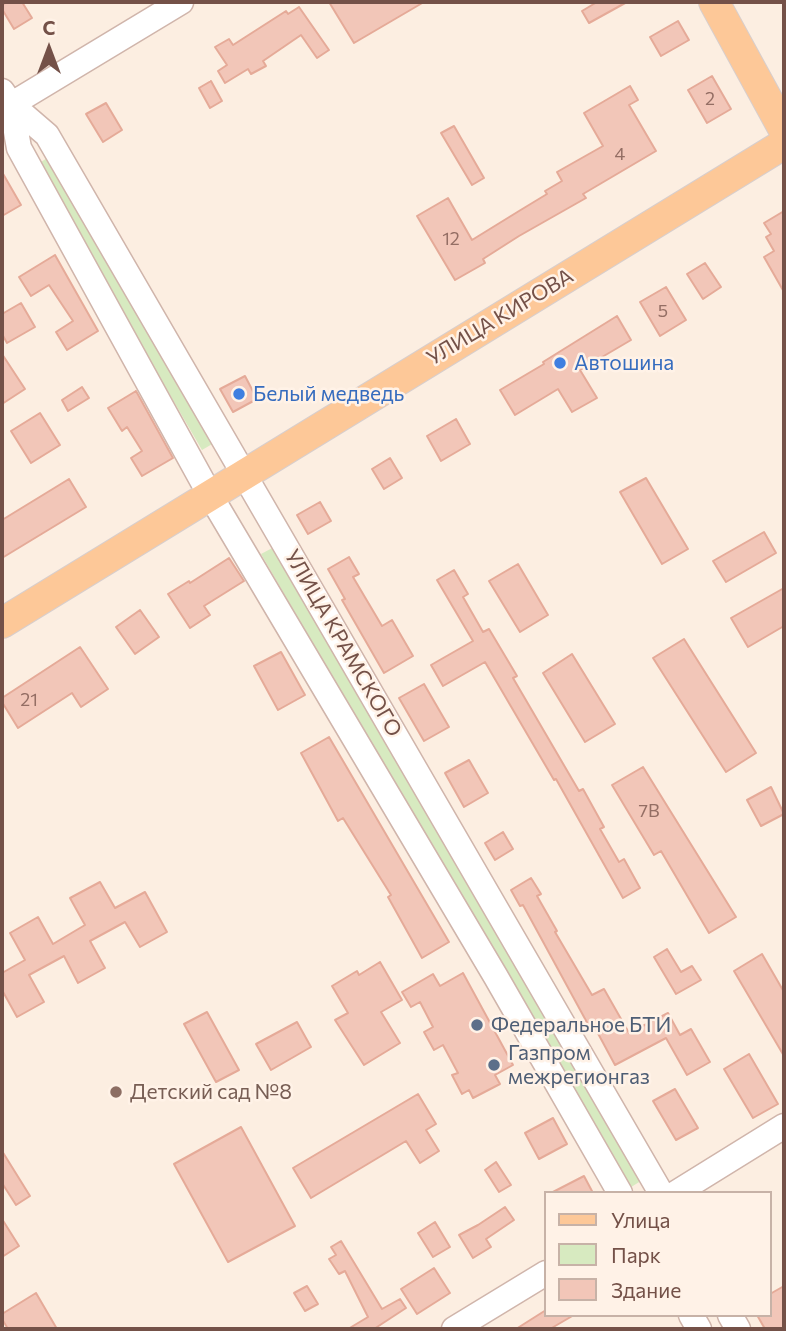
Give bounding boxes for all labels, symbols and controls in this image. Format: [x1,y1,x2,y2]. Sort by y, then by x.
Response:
north arrow [14,14,84,84]
text: С [43,16,56,39]
house number: 2 [705,88,715,110]
house number: 4 [615,143,625,165]
house number: 12 [442,228,460,250]
street label: УЛИЦА КИРОВА [422,263,578,371]
house number: 5 [658,300,668,322]
place label: Автошина [574,350,674,376]
marker: Автошина [552,355,568,371]
place label: Белый медведь [253,381,404,407]
marker: Белый медведь [231,386,247,402]
street label: УЛИЦА КРАМСКОГО [279,545,407,741]
house number: 21 [20,689,38,711]
house number: 7В [638,800,660,822]
place label: Федеральное БТИ [491,1012,671,1038]
marker: Федеральное БТИ [469,1017,485,1033]
place label: Газпром межрегионгаз [508,1040,650,1090]
marker: Газпром межрегионгаз [486,1057,502,1073]
place label: Детский сад №8 [130,1079,292,1105]
marker: Детский сад №8 [108,1084,124,1100]
legend [544,1191,772,1317]
text: Улица [611,1207,670,1232]
text: Парк [611,1242,661,1267]
text: Здание [611,1277,681,1302]

